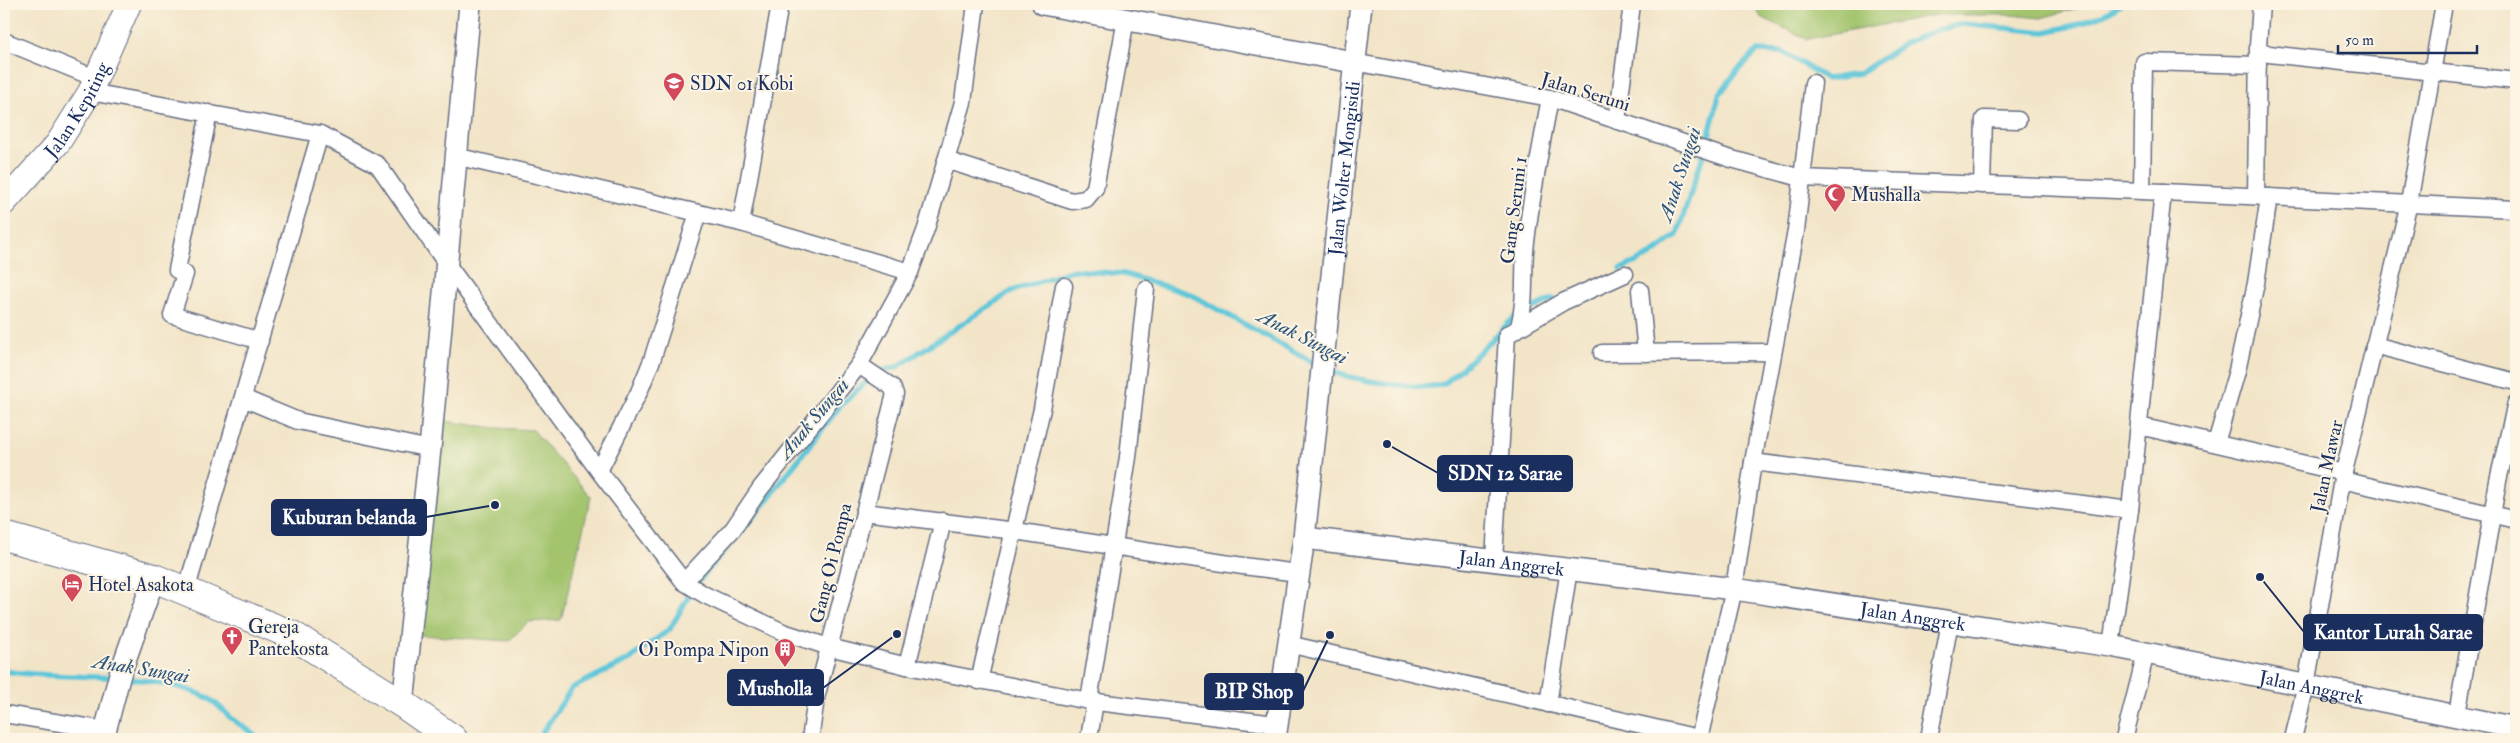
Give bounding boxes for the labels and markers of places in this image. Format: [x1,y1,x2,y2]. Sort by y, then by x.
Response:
school or university icon: SDN 01 Kobi [662,71,686,102]
place label: SDN 01 Kobi [690,72,794,96]
mosque icon: Mushalla [1823,182,1847,213]
place label: Mushalla [1851,183,1921,207]
callout: SDN 12 Sarae [1438,456,1572,491]
callout: Kuburan belanda [272,500,426,535]
hotel icon: Hotel Asakota [60,572,84,603]
place label: Hotel Asakota [88,573,194,597]
place label: Gereja Pantekosta [248,615,329,661]
callout: Kantor Lurah Sarae [2304,615,2482,650]
church icon: Gereja Pantekosta [220,625,244,656]
building icon: Oi Pompa Nipon [773,637,797,668]
place label: Oi Pompa Nipon [638,638,769,663]
callout: Musholla [728,670,823,705]
callout: BIP Shop [1205,674,1303,709]

